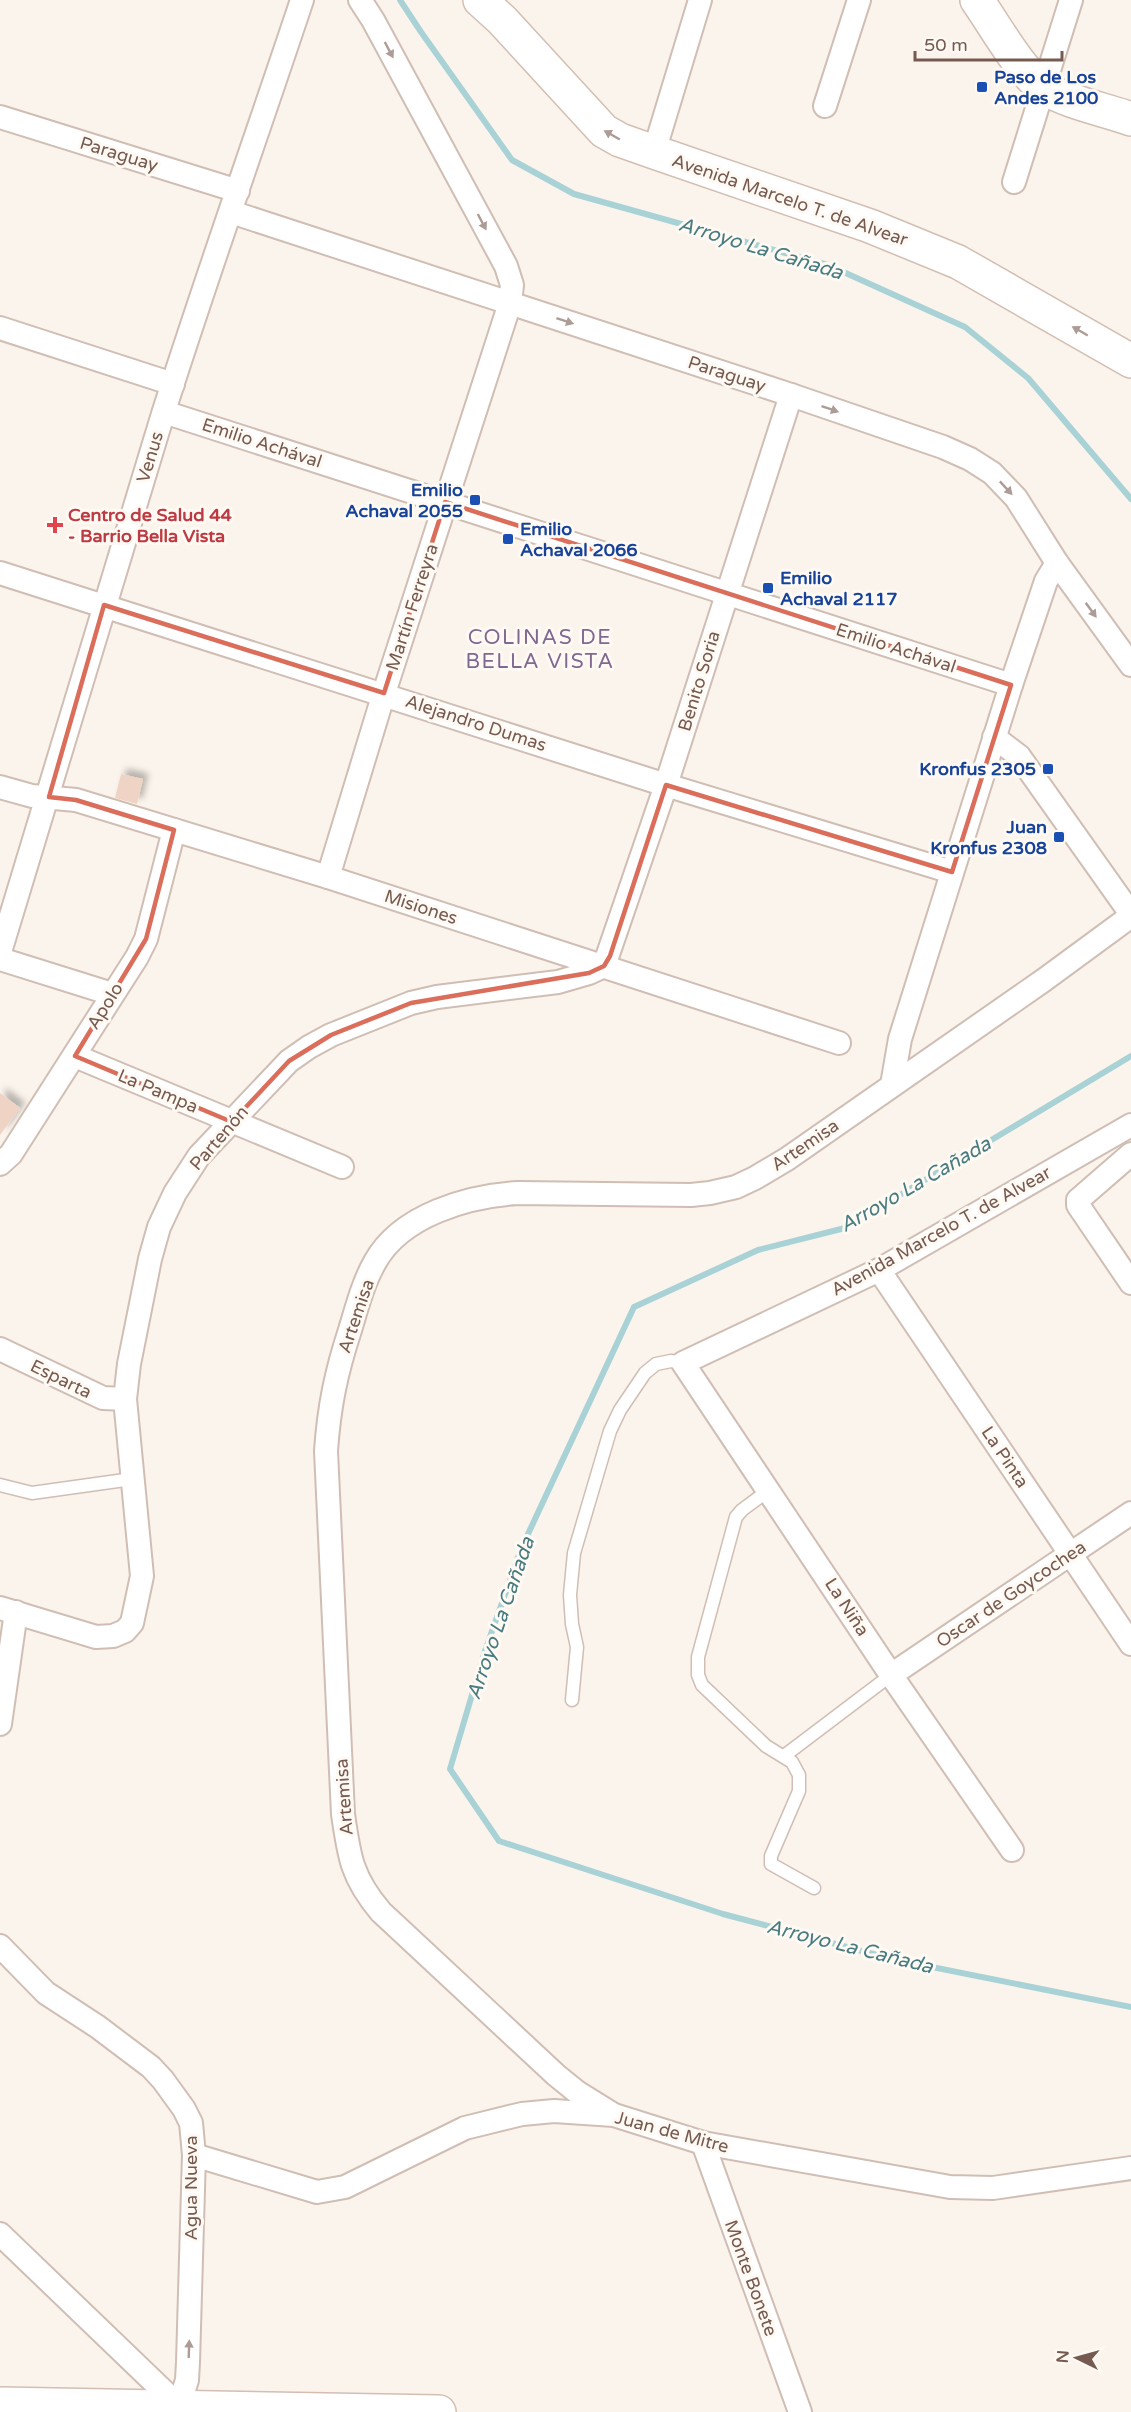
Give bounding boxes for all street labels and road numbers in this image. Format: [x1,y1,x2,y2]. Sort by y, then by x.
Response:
street label: Paraguay [77,132,161,176]
street label: Avenida Marcelo T. de Alvear [669,149,911,251]
street label: Paraguay [685,351,769,397]
street label: Emilio Achával [199,413,325,473]
street label: Venus [132,429,168,485]
street label: Martín Ferreyra [381,541,443,673]
street label: Emilio Achával [833,618,959,678]
street label: Benito Soria [673,628,725,734]
street label: Alejandro Dumas [403,690,549,756]
street label: Misiones [382,885,460,929]
street label: Apolo [82,978,128,1033]
street label: La Pampa [115,1064,201,1118]
street label: Partenón [185,1101,253,1175]
street label: Artemisa [767,1114,843,1176]
street label: Avenida Marcelo T. de Alvear [827,1161,1055,1301]
street label: Artemisa [333,1276,379,1356]
street label: Esparta [27,1355,95,1403]
street label: La Pinta [976,1422,1034,1492]
street label: Oscar de Goycochea [932,1536,1090,1652]
street label: La Niña [820,1574,874,1640]
street label: Artemisa [330,1758,358,1836]
street label: Juan de Mitre [613,2106,731,2158]
street label: Agua Nueva [180,2135,202,2241]
street label: Monte Bonete [720,2217,782,2339]

